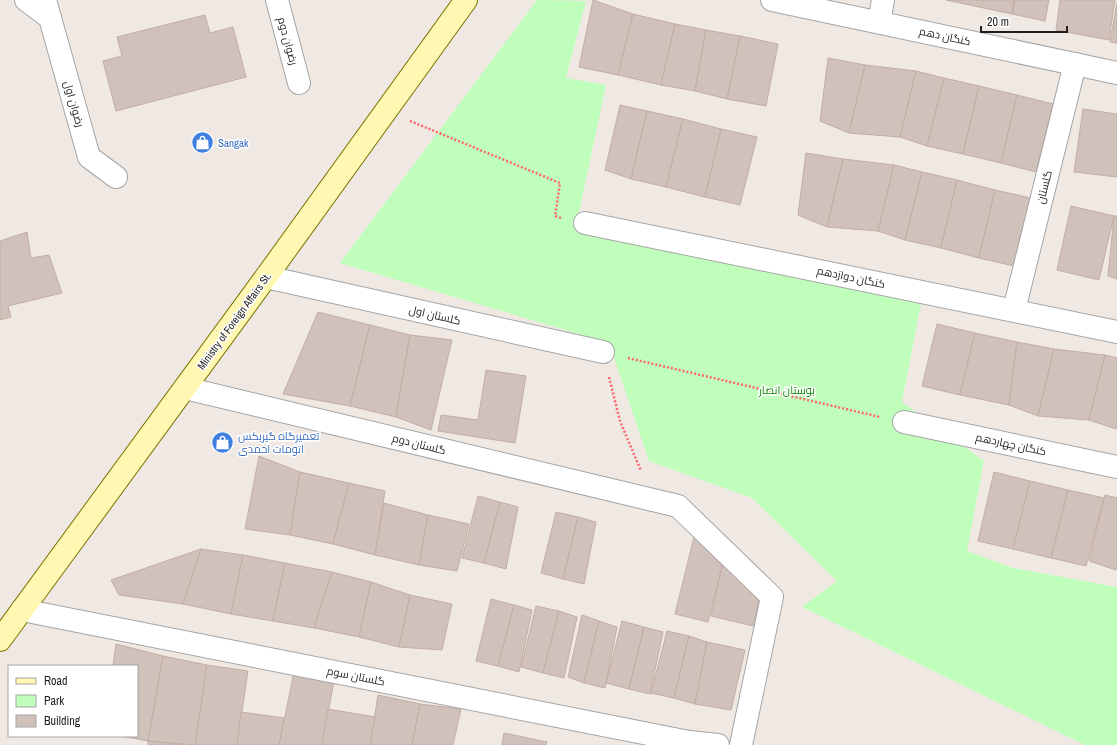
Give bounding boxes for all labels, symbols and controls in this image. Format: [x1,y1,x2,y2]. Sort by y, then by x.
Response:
scale bar [981,8,1067,34]
text: 20 m [987,14,1009,30]
street label: رضوان دوم [274,15,301,67]
street label: کنگان دهم [918,24,972,49]
street label: رضوان اول [61,79,87,129]
shop icon: Sangak [189,130,215,156]
place label: Sangak [218,136,249,150]
street label: گلستان [1033,169,1055,205]
street label: کنگان دوازدهم [815,263,887,292]
street label: Ministry of Foreign Affairs St. [194,270,274,372]
street label: گلستان اول [408,302,462,328]
park label: بوستان انصار [758,383,815,397]
shop icon: تعمیرگاه گیربکس اتومات احمدی [210,429,236,455]
place label: تعمیرگاه گیربکس اتومات احمدی [238,429,319,456]
street label: کنگان چهاردهم [974,430,1048,459]
street label: گلستان دوم [390,431,447,458]
street label: گلستان سوم [326,664,386,689]
legend [8,665,138,737]
text: Road [44,673,68,689]
text: Park [44,693,64,709]
text: Building [44,713,81,729]

